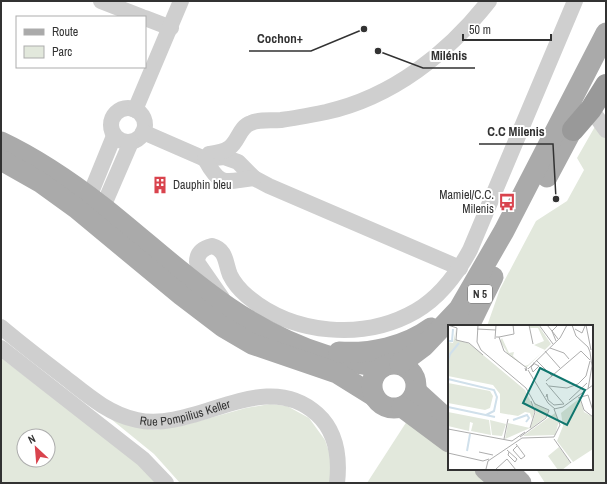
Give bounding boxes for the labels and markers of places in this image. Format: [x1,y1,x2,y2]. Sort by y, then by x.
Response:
callout: Cochon+ [249,26,311,51]
callout: Milénis [423,43,475,68]
callout: C.C Milenis [479,119,553,144]
building icon: Dauphin bleu [150,175,170,195]
place label: Dauphin bleu [173,177,232,193]
place label: Mamiel/C.C. Milenis [439,187,494,217]
bus stop icon: Mamiel/C.C. Milenis [497,192,517,212]

